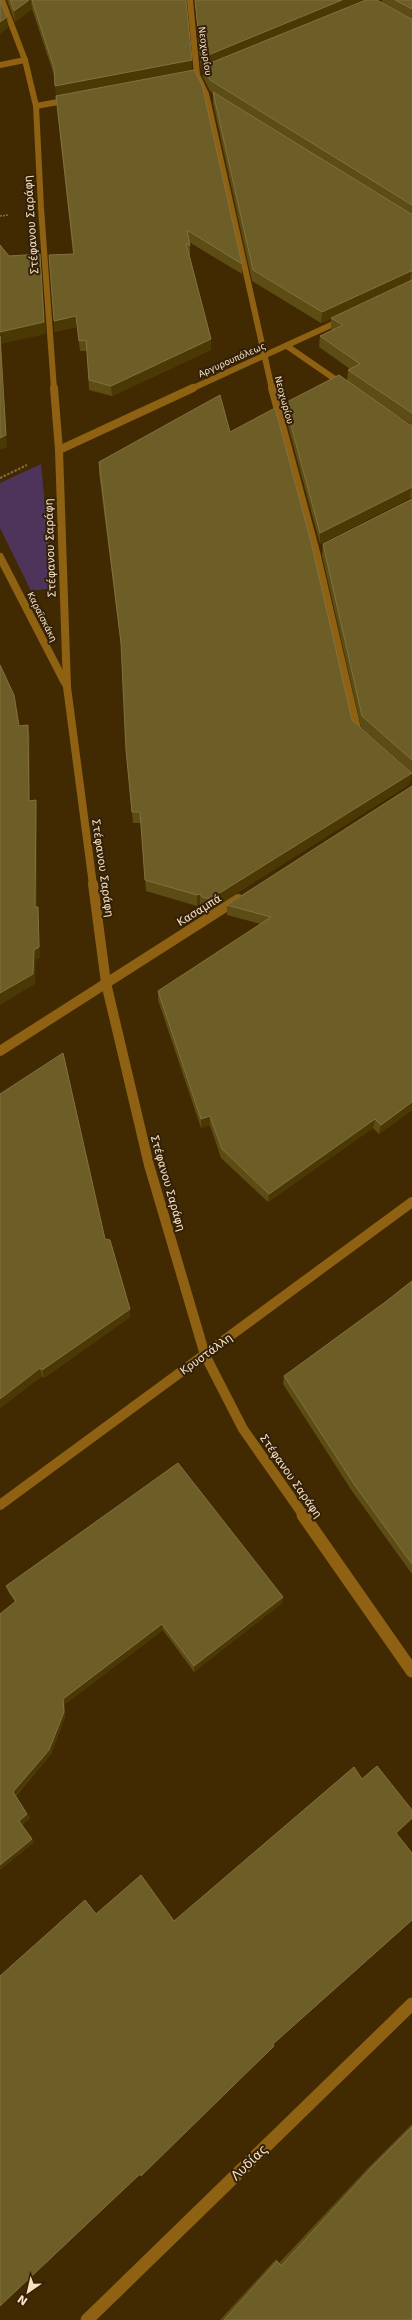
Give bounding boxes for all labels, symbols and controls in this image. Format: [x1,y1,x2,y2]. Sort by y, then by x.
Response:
street label: Νεοχωρίου [197,26,213,76]
street label: Στέφανου Σαράφη [22,175,41,275]
street label: Αργυρουπόλεως [197,341,267,379]
street label: Νεοχωρίου [273,375,295,425]
street label: Στέφανου Σαράφη [42,498,59,598]
street label: Καραϊσκάκη [25,590,59,644]
street label: Στέφανου Σαράφη [89,818,116,918]
street label: Κασαμπά [175,892,224,929]
street label: Στέφανου Σαράφη [148,1134,187,1233]
street label: Κρυστάλλη [178,1331,235,1378]
street label: Στέφανου Σαράφη [257,1432,324,1521]
street label: Λυδίας [228,2141,271,2183]
north arrow [8,2272,48,2312]
text: N [15,2292,30,2308]

